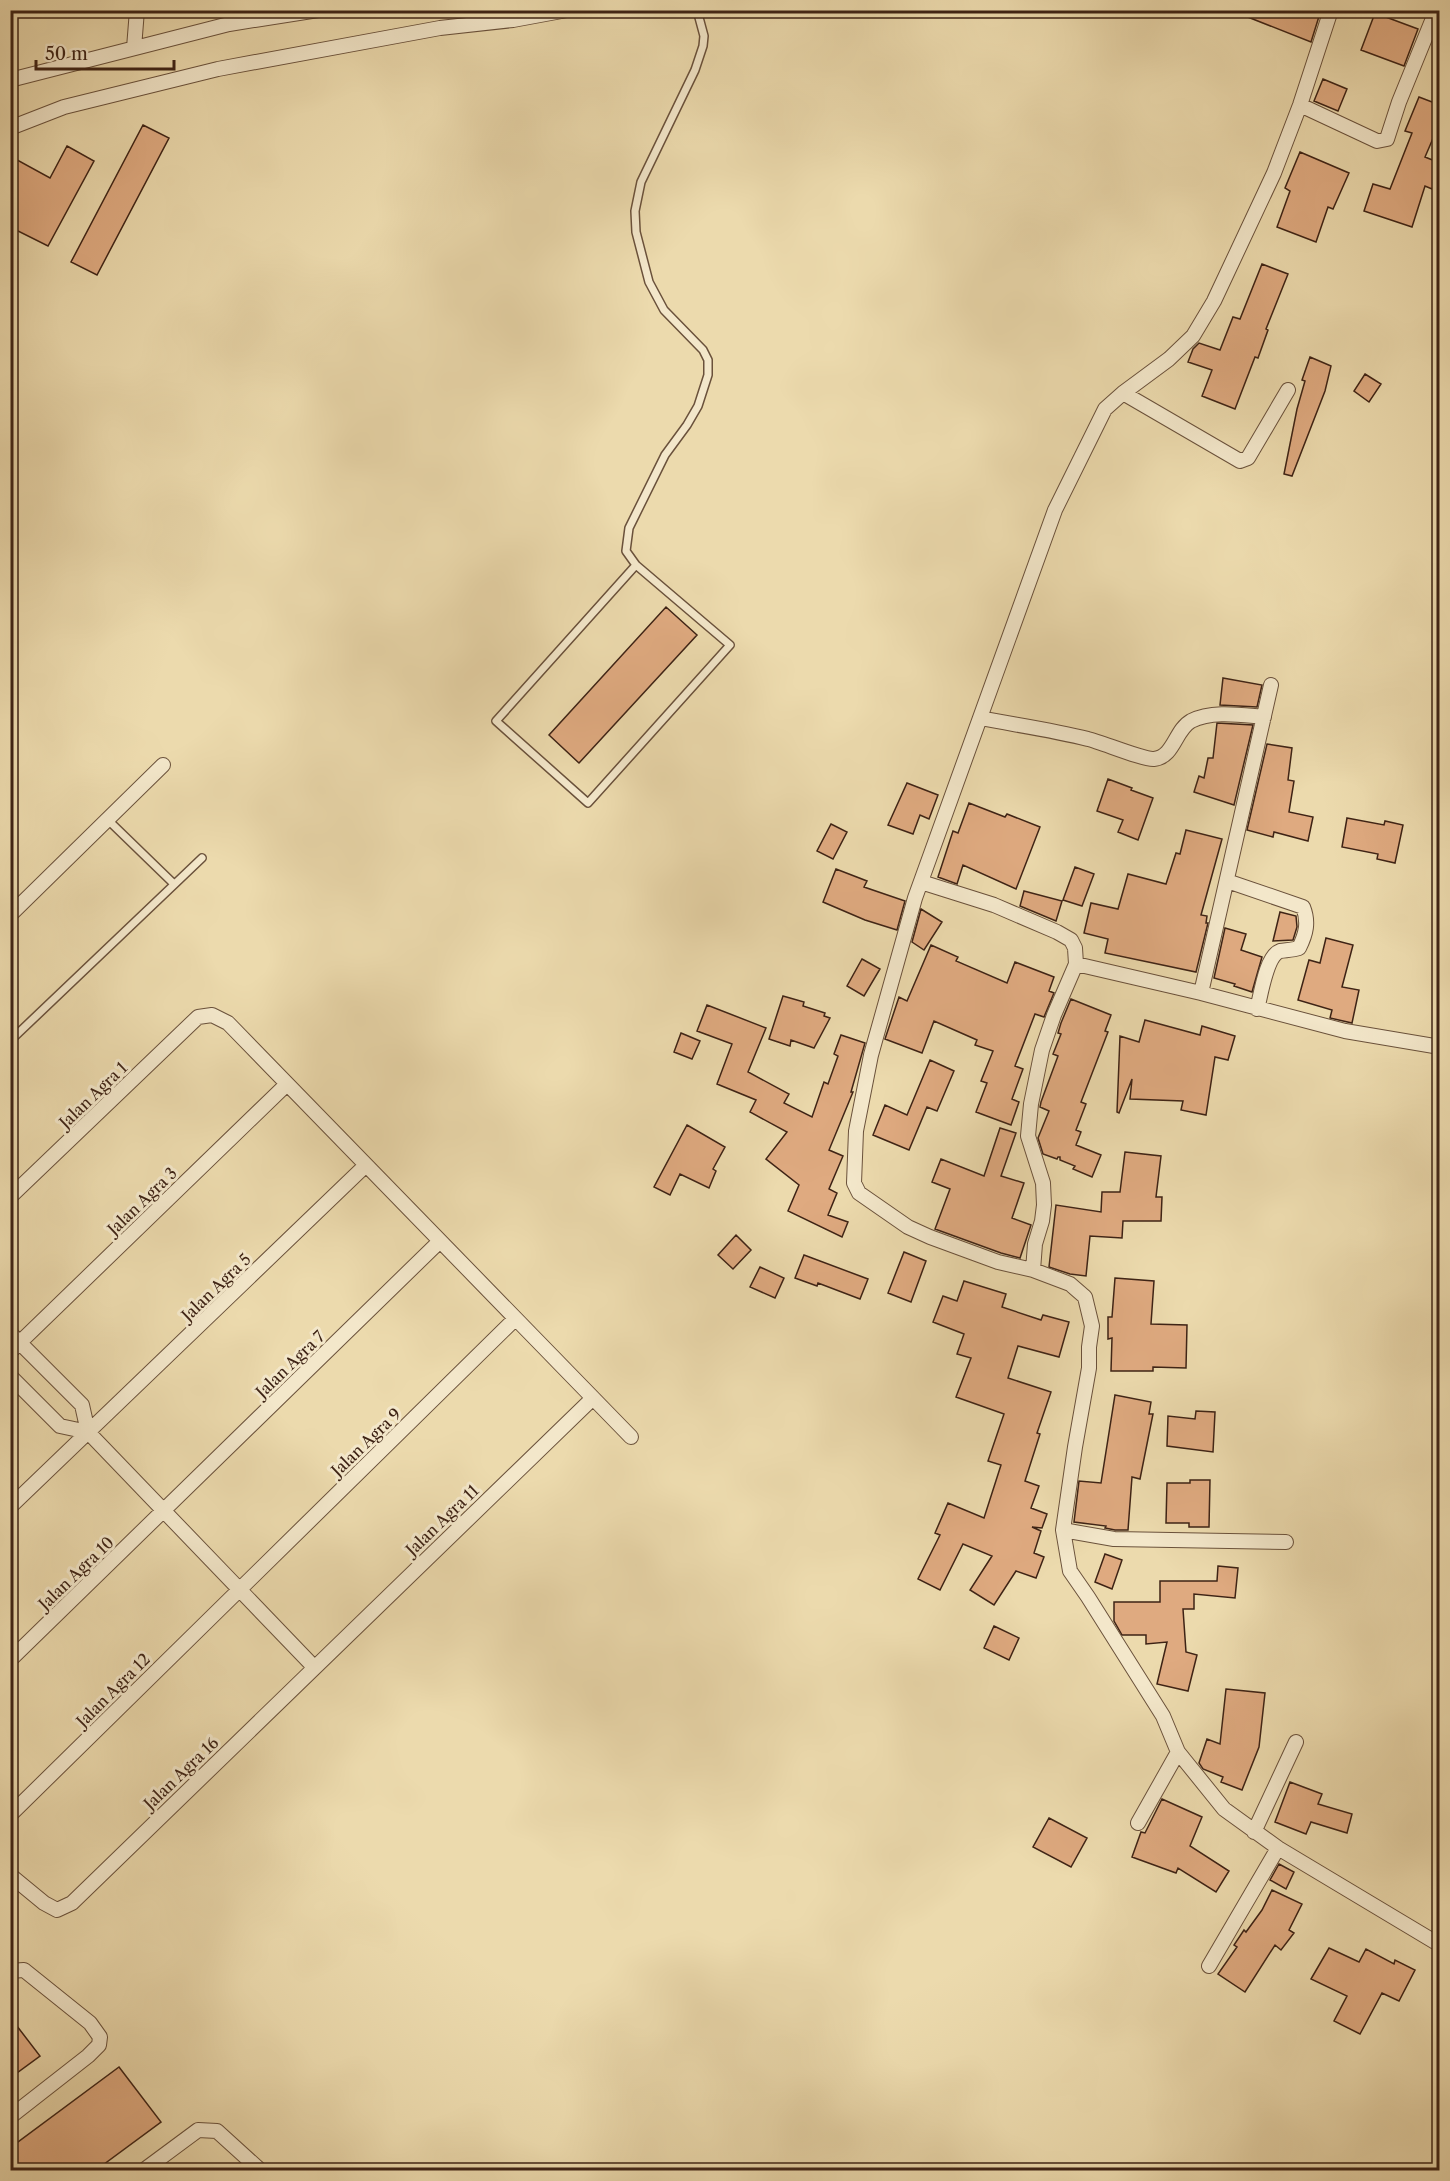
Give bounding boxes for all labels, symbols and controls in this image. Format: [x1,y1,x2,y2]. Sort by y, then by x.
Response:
scale bar [36,33,174,71]
text: 50 m [45,43,88,65]
street label: Jalan Agra 1 [53,1057,131,1134]
street label: Jalan Agra 3 [101,1163,181,1241]
street label: Jalan Agra 5 [175,1249,255,1327]
street label: Jalan Agra 7 [249,1326,329,1404]
street label: Jalan Agra 9 [325,1404,405,1482]
street label: Jalan Agra 11 [399,1480,483,1562]
street label: Jalan Agra 10 [32,1532,118,1616]
street label: Jalan Agra 12 [70,1649,154,1733]
street label: Jalan Agra 16 [137,1732,223,1816]

